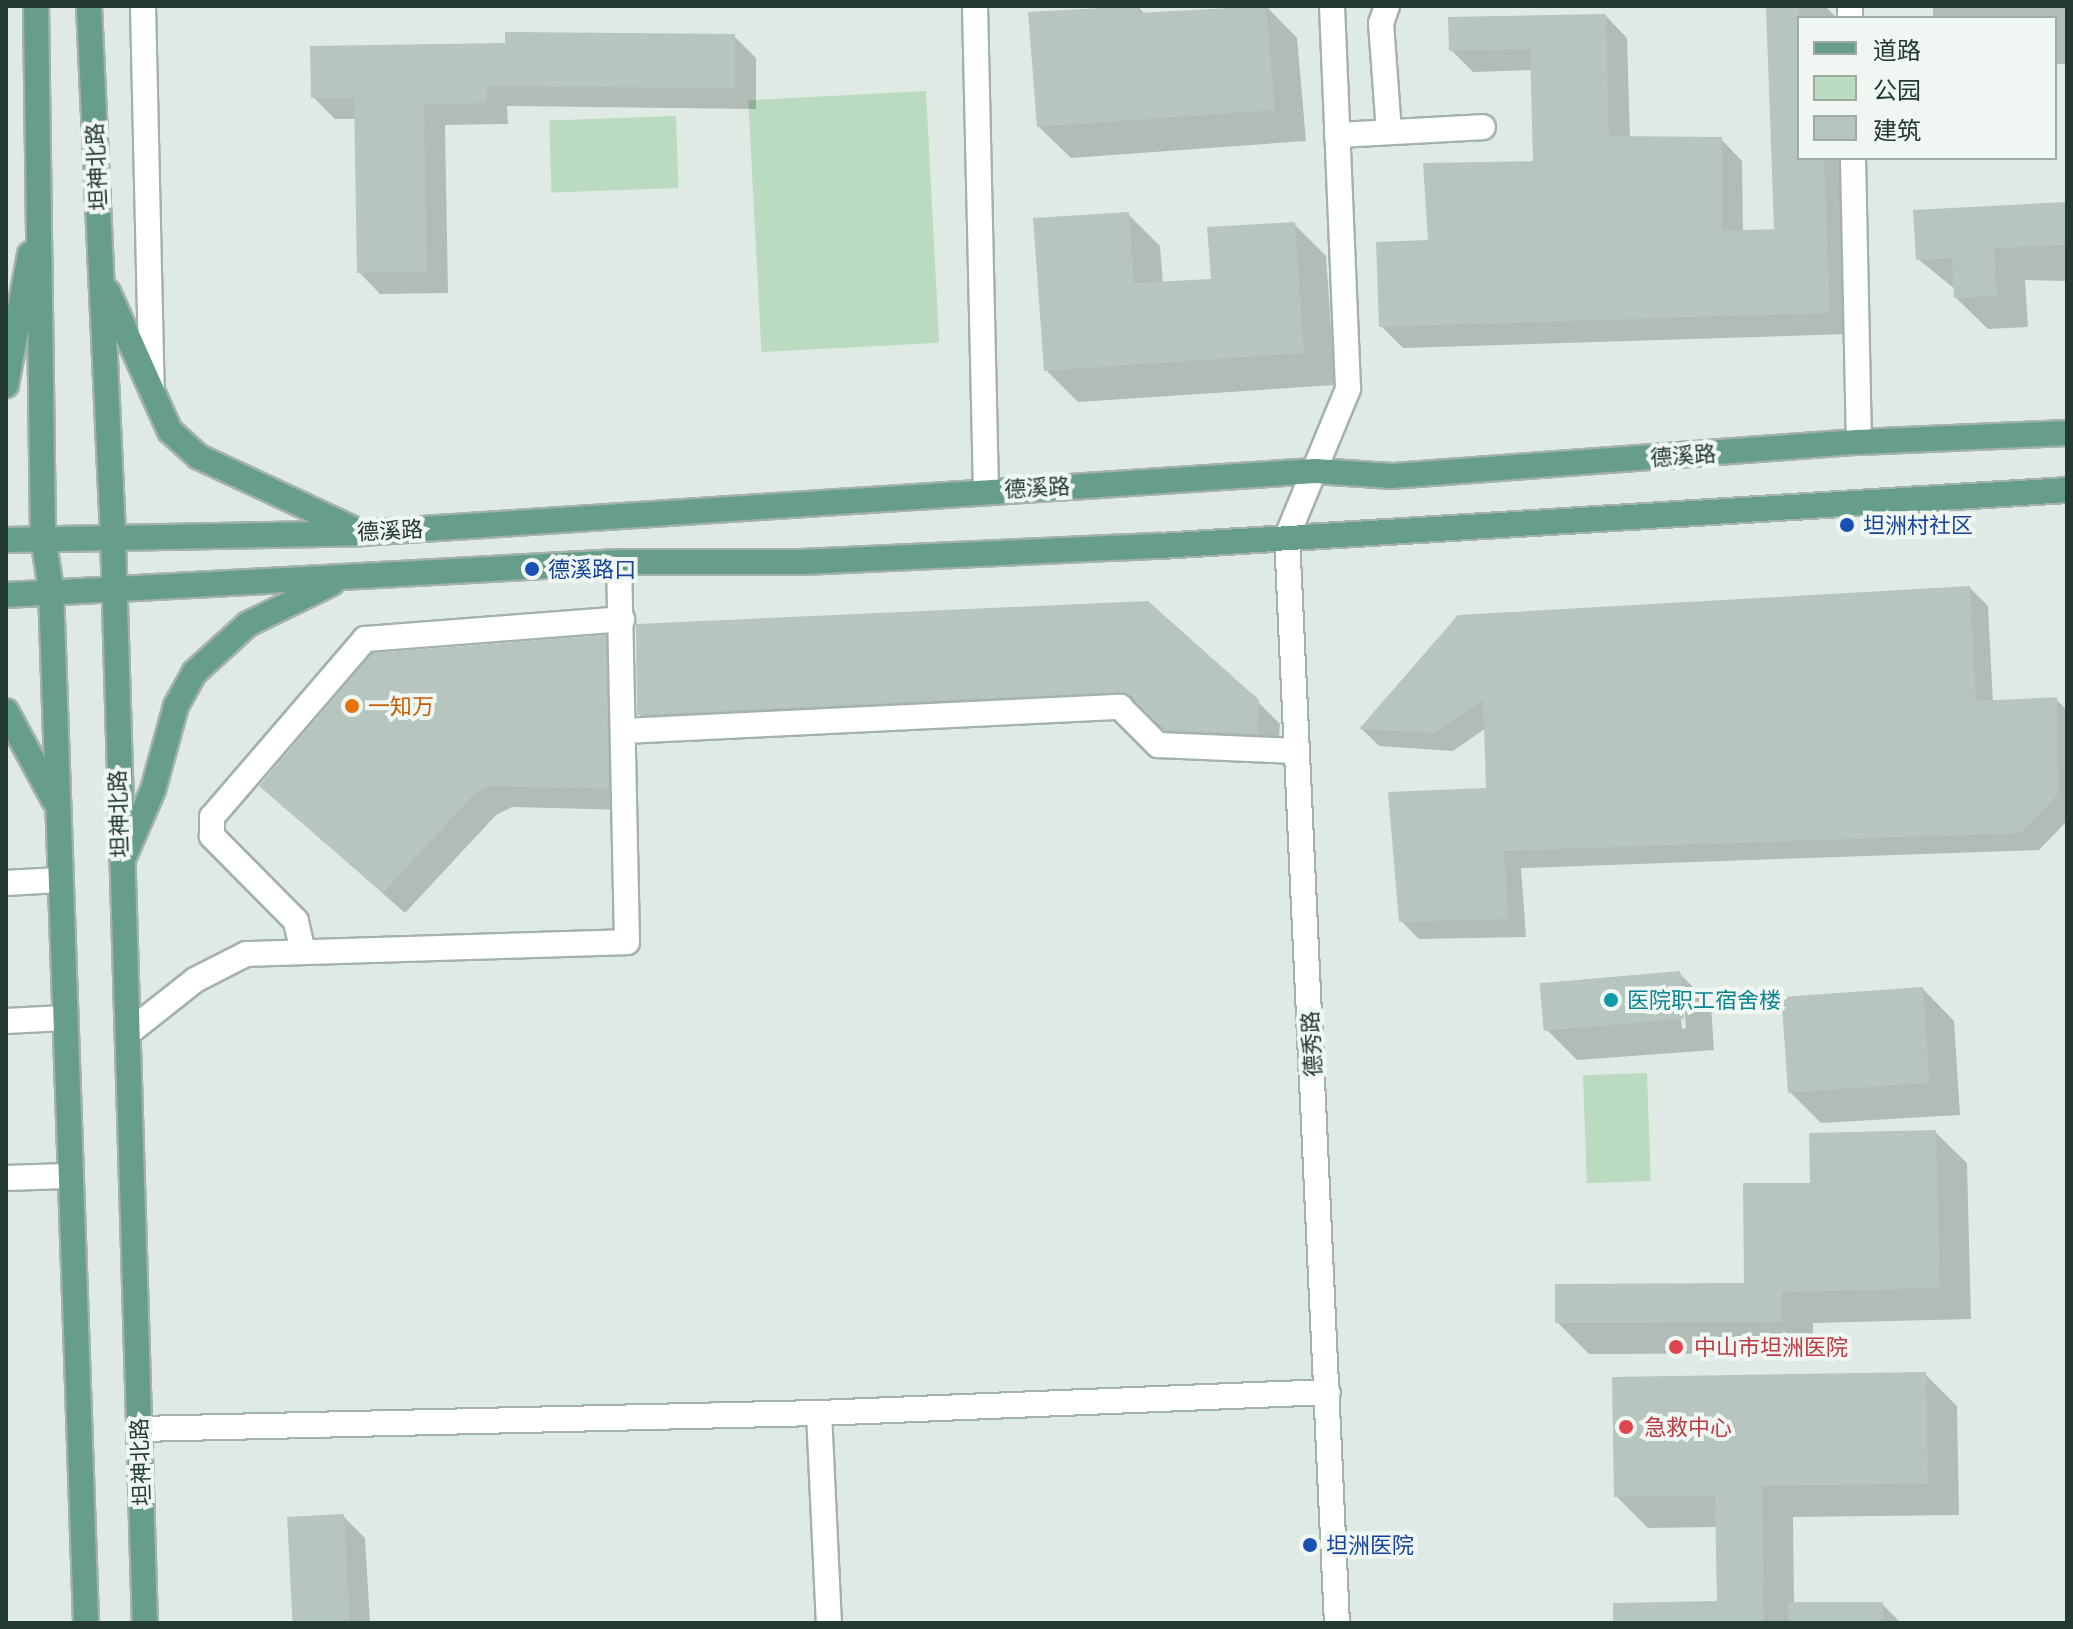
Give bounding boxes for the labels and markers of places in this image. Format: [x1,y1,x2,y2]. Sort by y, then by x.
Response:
place label: 坦洲村社区 [1863,512,1973,538]
marker: 坦洲村社区 [1838,516,1856,534]
place label: 德溪路口 [548,556,636,582]
marker: 德溪路口 [523,560,541,578]
place label: 一知万 [368,693,434,719]
marker: 一知万 [343,697,361,715]
place label: 医院职工宿舍楼 [1627,987,1781,1013]
marker: 医院职工宿舍楼 [1602,991,1620,1009]
place label: 中山市坦洲医院 [1694,1334,1848,1360]
marker: 中山市坦洲医院 [1665,1336,1687,1358]
place label: 急救中心 [1644,1414,1732,1440]
marker: 急救中心 [1615,1416,1637,1438]
place label: 坦洲医院 [1326,1532,1414,1558]
marker: 坦洲医院 [1301,1536,1319,1554]

